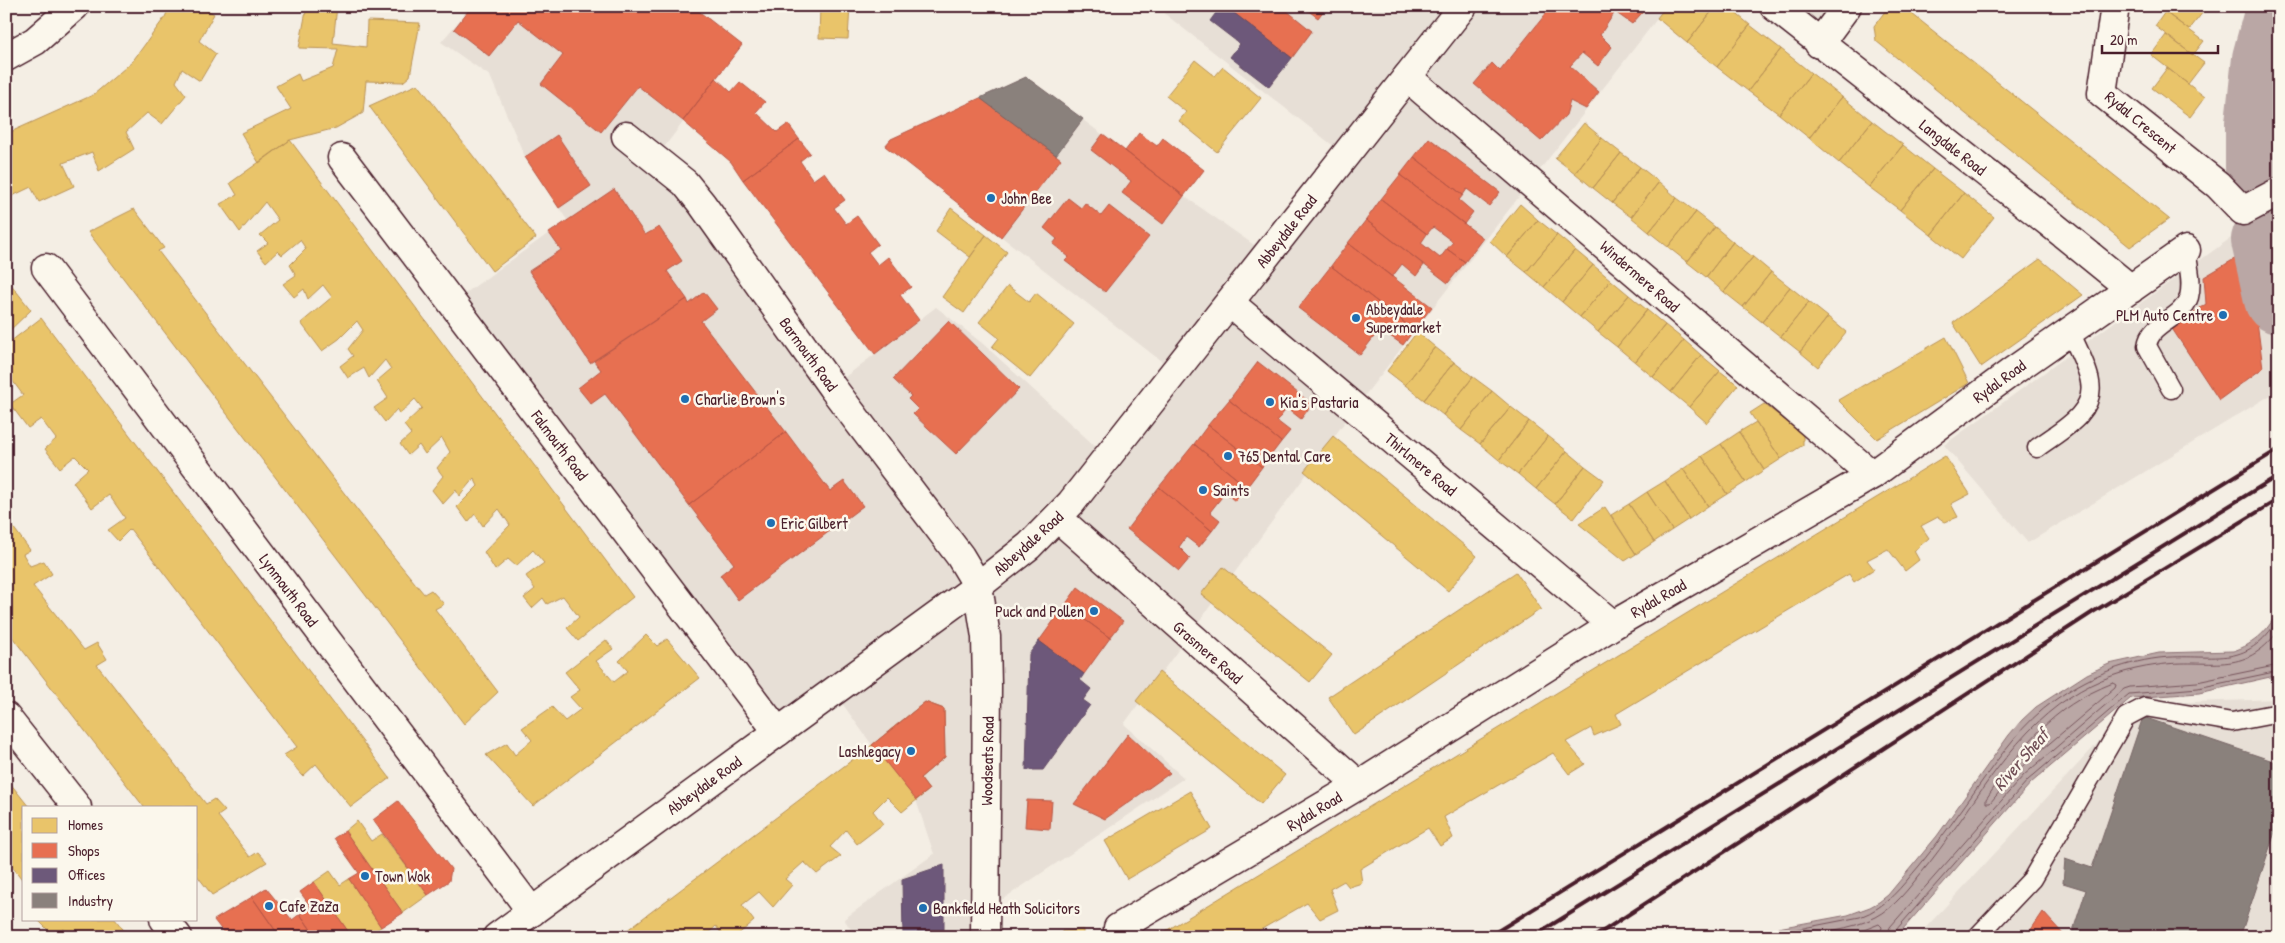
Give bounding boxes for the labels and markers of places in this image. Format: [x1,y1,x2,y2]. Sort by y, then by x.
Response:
place label: John Bee [1001,187,1052,209]
marker: John Bee [985,192,997,204]
place label: Abbeydale Supermarket [1366,298,1441,338]
place label: PLM Auto Centre [2116,304,2214,326]
marker: PLM Auto Centre [2217,309,2229,321]
marker: Abbeydale Supermarket [1350,312,1362,324]
place label: Charlie Brown's [695,388,785,410]
place label: Kia's Pastaria [1280,391,1359,413]
marker: Charlie Brown's [679,393,691,405]
marker: Kia's Pastaria [1264,396,1276,408]
place label: 765 Dental Care [1238,445,1332,467]
marker: 765 Dental Care [1222,450,1234,462]
place label: Saints [1213,479,1249,501]
marker: Saints [1197,484,1209,496]
place label: Eric Gilbert [781,512,848,534]
marker: Eric Gilbert [765,517,777,529]
place label: Puck and Pollen [995,600,1084,622]
marker: Puck and Pollen [1088,605,1100,617]
place label: Lashlegacy [839,740,901,762]
marker: Lashlegacy [905,745,917,757]
place label: Town Wok [375,865,431,887]
marker: Town Wok [359,870,371,882]
place label: Cafe ZaZa [279,895,339,917]
place label: Bankfield Heath Solicitors [933,897,1080,919]
marker: Cafe ZaZa [263,900,275,912]
marker: Bankfield Heath Solicitors [917,902,929,914]

